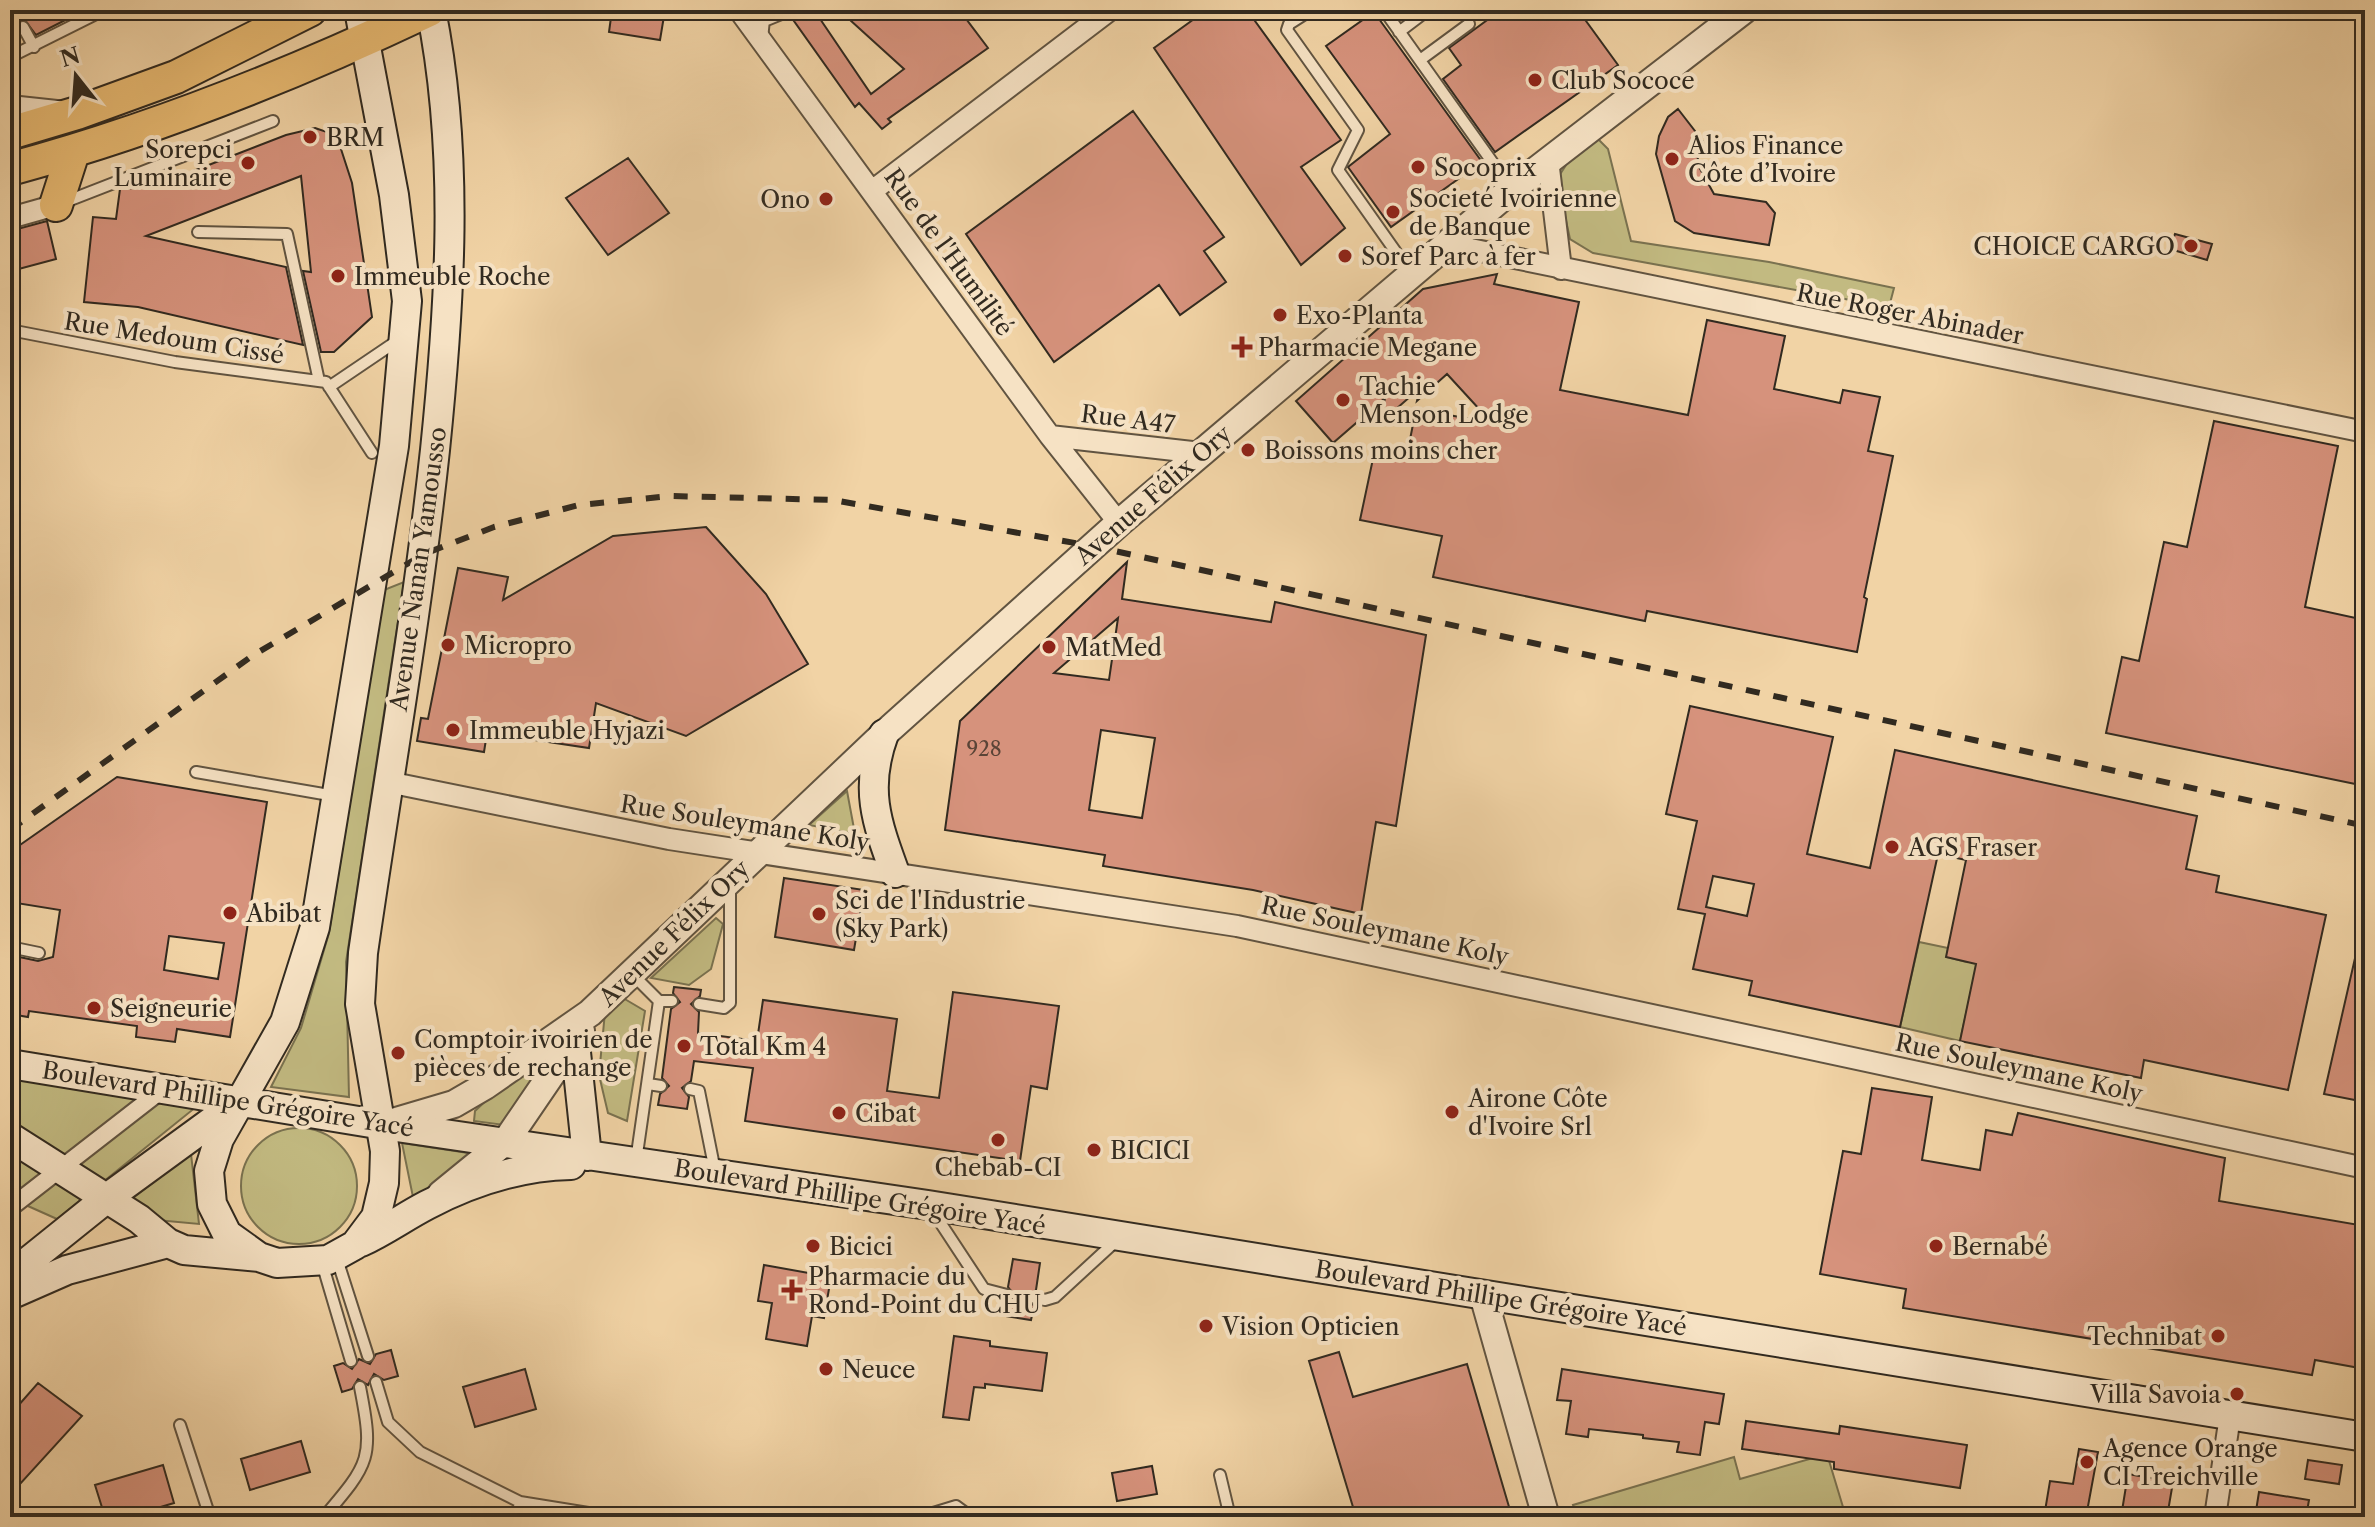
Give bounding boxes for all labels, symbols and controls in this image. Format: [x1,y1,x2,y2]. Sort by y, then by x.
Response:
north arrow [36,36,116,116]
text: N [57,42,83,73]
place label: Club Sococe [1551,66,1695,95]
marker: Club Sococe [1526,71,1544,89]
place label: BRM [326,123,384,152]
marker: BRM [301,128,319,146]
place label: Alios Finance Côte d’Ivoire [1687,131,1843,188]
place label: Sorepci Luminaire [114,135,232,192]
marker: Alios Finance Côte d’Ivoire [1663,150,1681,168]
place label: Socoprix [1434,153,1537,182]
marker: Sorepci Luminaire [239,154,257,172]
marker: Socoprix [1409,158,1427,176]
street label: Rue de l'Humilité [879,163,1019,341]
place label: Societé Ivoirienne de Banque [1409,184,1617,241]
place label: Ono [760,185,810,214]
marker: Ono [817,190,835,208]
marker: Societé Ivoirienne de Banque [1384,203,1402,221]
place label: CHOICE CARGO [1973,232,2175,261]
marker: CHOICE CARGO [2182,237,2200,255]
place label: Soref Parc à fer [1361,242,1536,271]
marker: Soref Parc à fer [1336,247,1354,265]
place label: Immeuble Roche [354,262,551,291]
marker: Immeuble Roche [329,267,347,285]
street label: Rue Roger Abinader [1794,278,2026,350]
place label: Exo-Planta [1296,301,1424,330]
street label: Rue Medoum Cissé [62,306,286,370]
marker: Exo-Planta [1271,306,1289,324]
place label: Pharmacie Megane [1258,333,1477,362]
marker: Pharmacie Megane [1233,338,1251,356]
place label: Tachie Menson Lodge [1359,372,1529,429]
marker: Tachie Menson Lodge [1334,391,1352,409]
street label: Rue A47 [1079,399,1177,439]
street label: Avenue Félix Ory [1068,419,1238,571]
street label: Avenue Nanan Yamousso [384,425,452,714]
place label: Boissons moins cher [1264,436,1498,465]
marker: Boissons moins cher [1239,441,1257,459]
place label: Micropro [464,631,572,660]
place label: MatMed [1065,633,1162,662]
marker: Micropro [439,636,457,654]
marker: MatMed [1040,638,1058,656]
place label: Immeuble Hyjazi [469,716,665,745]
marker: Immeuble Hyjazi [444,721,462,739]
house number: 928 [966,737,1002,761]
street label: Rue Souleymane Koly [618,789,872,857]
place label: AGS Fraser [1907,833,2037,862]
marker: AGS Fraser [1883,838,1901,856]
street label: Avenue Félix Ory [592,853,756,1013]
place label: Sci de l'Industrie (Sky Park) [835,886,1026,943]
street label: Rue Souleymane Koly [1259,891,1512,972]
place label: Abibat [245,899,322,928]
marker: Abibat [221,904,239,922]
marker: Sci de l'Industrie (Sky Park) [810,905,828,923]
place label: Seigneurie [110,994,232,1023]
marker: Seigneurie [85,999,103,1017]
place label: Comptoir ivoirien de pièces de rechange [414,1025,653,1082]
street label: Rue Souleymane Koly [1893,1028,2146,1109]
place label: Total Km 4 [700,1032,826,1061]
marker: Total Km 4 [675,1037,693,1055]
marker: Comptoir ivoirien de pièces de rechange [389,1044,407,1062]
street label: Boulevard Phillipe Grégoire Yacé [40,1055,416,1143]
place label: Airone Côte d'Ivoire Srl [1467,1084,1608,1141]
place label: Cibat [855,1099,917,1128]
marker: Airone Côte d'Ivoire Srl [1443,1103,1461,1121]
marker: Cibat [830,1104,848,1122]
marker: Chebab-CI [989,1131,1007,1149]
place label: BICICI [1110,1136,1190,1165]
marker: BICICI [1085,1141,1103,1159]
street label: Boulevard Phillipe Grégoire Yacé [672,1153,1048,1241]
place label: Chebab-CI [934,1153,1062,1182]
place label: Bicici [829,1232,893,1261]
place label: Bernabé [1952,1232,2048,1261]
marker: Bicici [804,1237,822,1255]
marker: Bernabé [1927,1237,1945,1255]
street label: Boulevard Phillipe Grégoire Yacé [1313,1254,1689,1342]
place label: Pharmacie du Rond-Point du CHU [808,1262,1041,1319]
marker: Pharmacie du Rond-Point du CHU [783,1281,801,1299]
place label: Vision Opticien [1221,1312,1399,1341]
marker: Vision Opticien [1197,1317,1215,1335]
place label: Technibat [2087,1322,2203,1351]
marker: Technibat [2209,1327,2227,1345]
place label: Neuce [842,1355,916,1384]
marker: Neuce [817,1360,835,1378]
place label: Villa Savoia [2089,1380,2221,1409]
marker: Villa Savoia [2228,1385,2246,1403]
place label: Agence Orange CI Treichville [2102,1434,2278,1491]
marker: Agence Orange CI Treichville [2078,1453,2096,1471]

